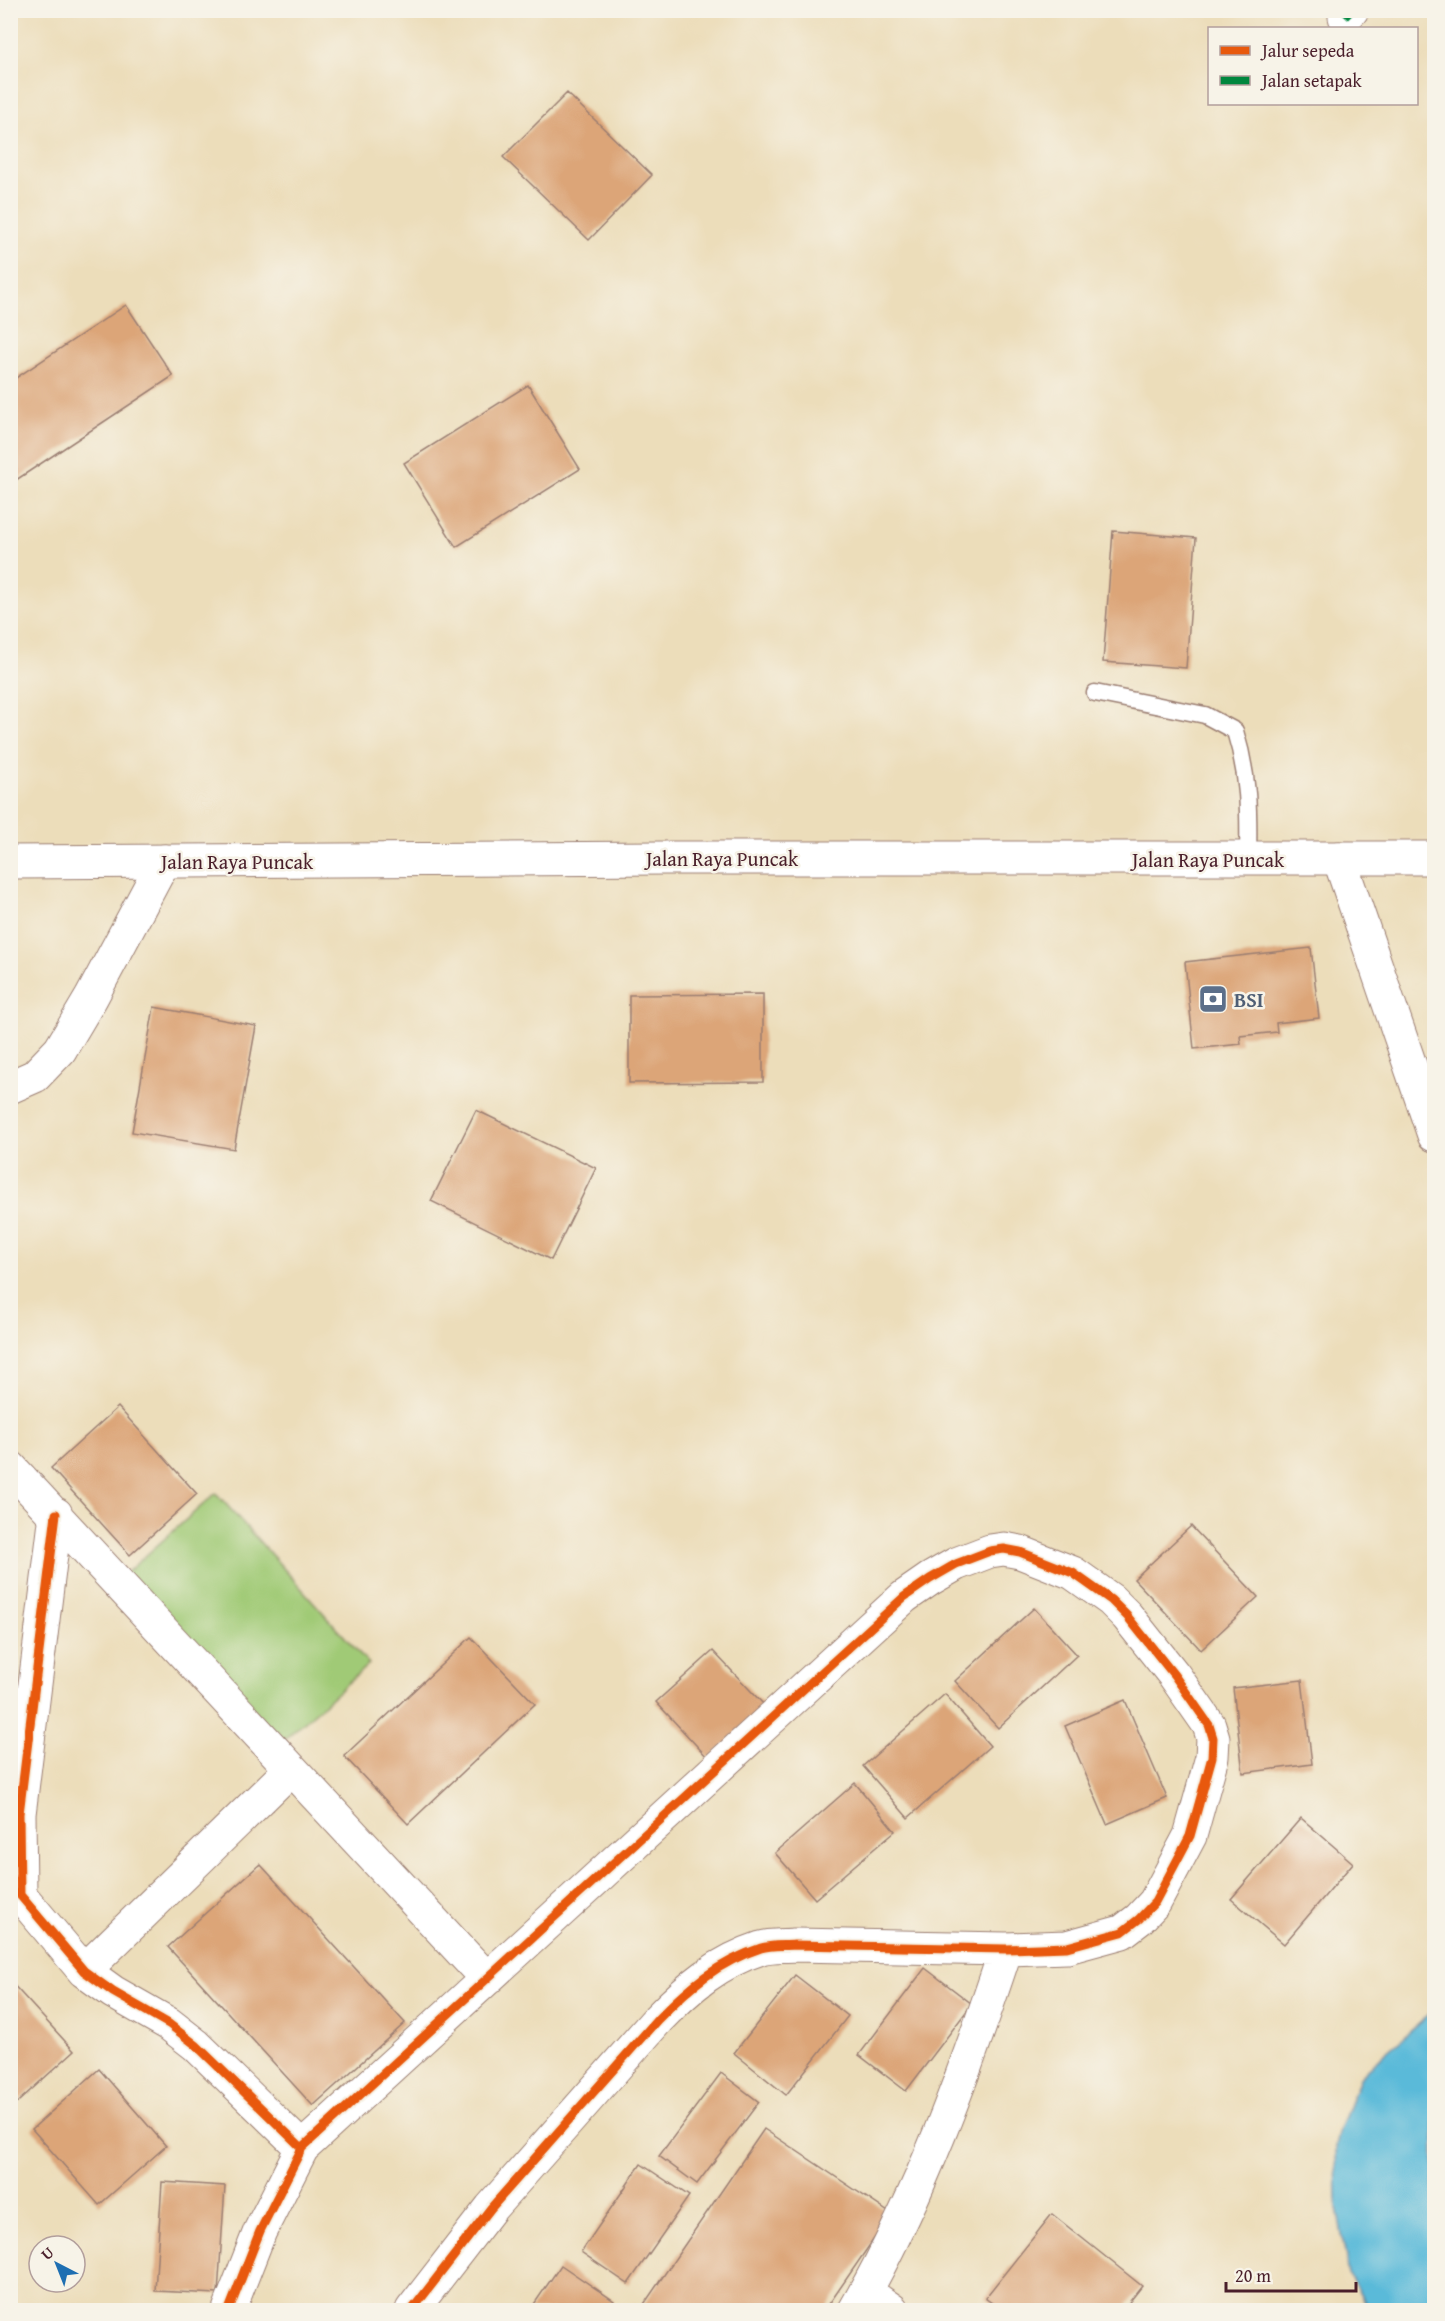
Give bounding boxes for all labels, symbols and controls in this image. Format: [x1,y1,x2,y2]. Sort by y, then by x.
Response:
legend [1208,27,1418,105]
text: Jalur sepeda [1260,37,1355,64]
text: Jalan setapak [1260,67,1362,94]
street label: Jalan Raya Puncak [643,844,799,873]
street label: Jalan Raya Puncak [1129,845,1285,874]
street label: Jalan Raya Puncak [158,847,314,876]
bank icon: BSI [1197,983,1229,1015]
place label: BSI [1234,985,1264,1014]
north arrow [27,2234,87,2294]
text: U [35,2240,59,2265]
scale bar [1226,2255,1356,2293]
text: 20 m [1235,2262,1271,2289]

